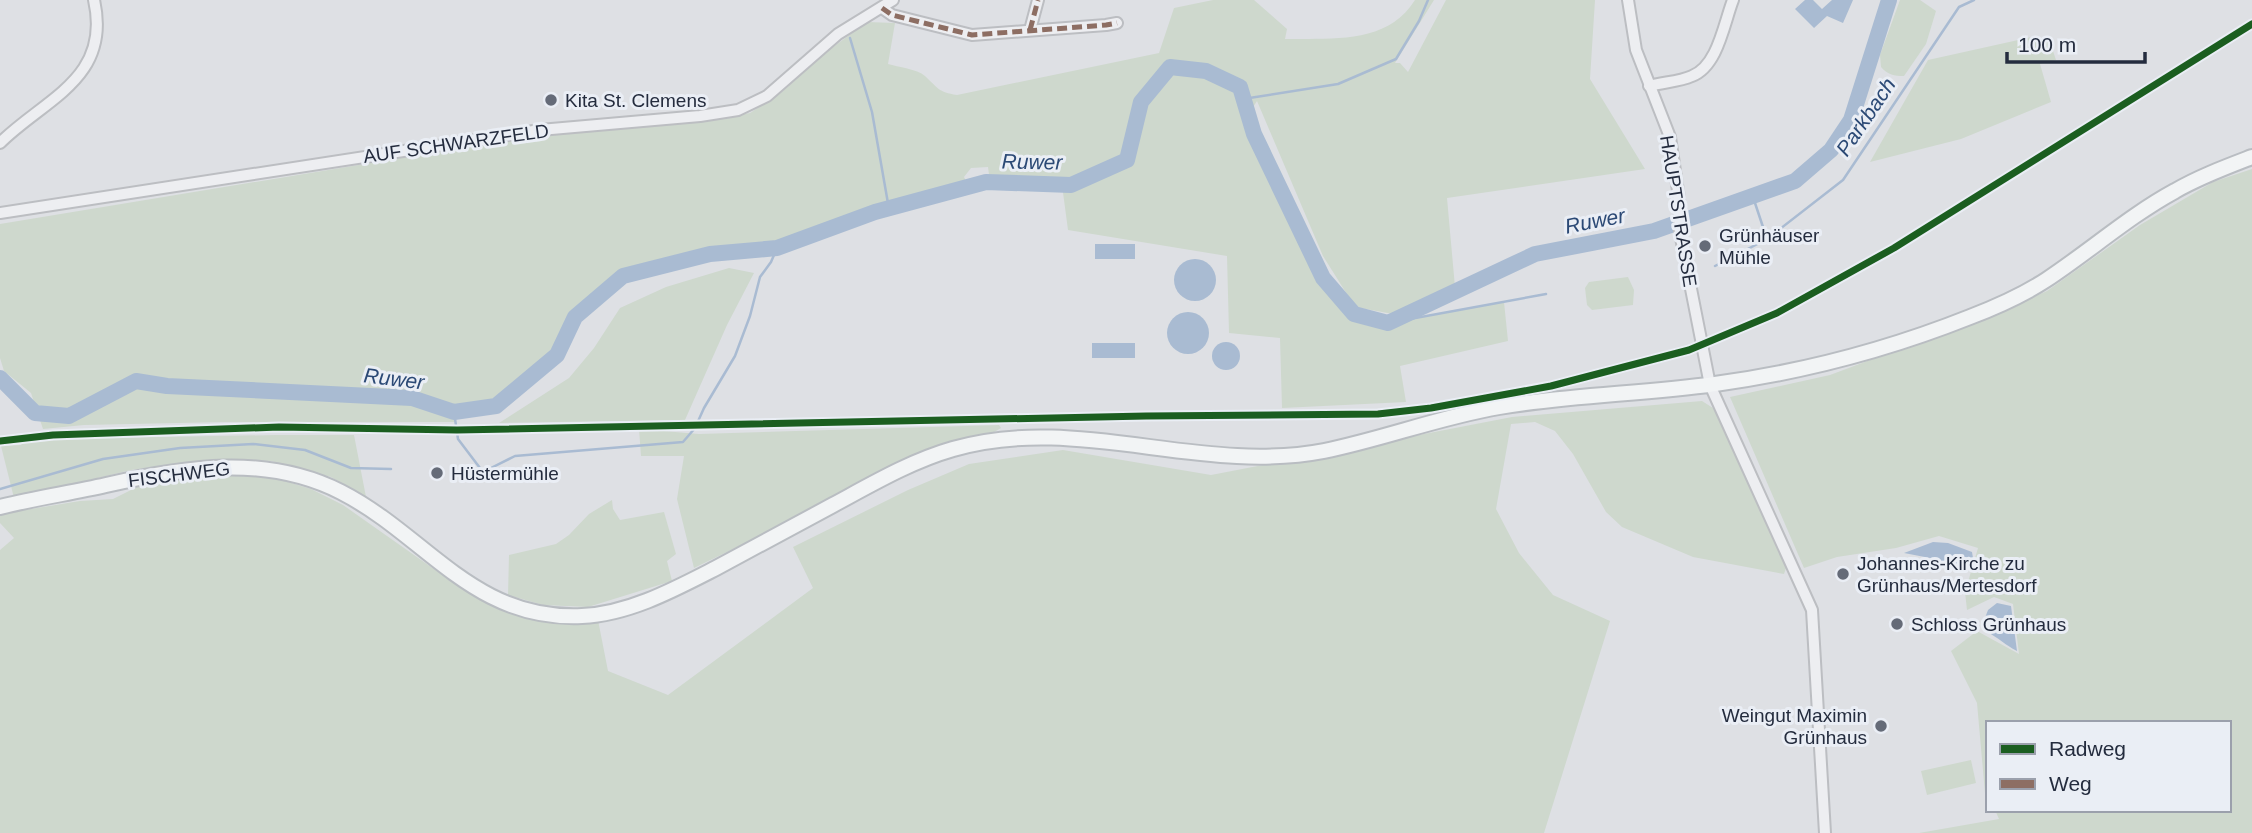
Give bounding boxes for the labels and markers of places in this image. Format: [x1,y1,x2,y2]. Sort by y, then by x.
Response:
place label: Kita St. Clemens [565,90,707,111]
marker: Kita St. Clemens [543,92,559,108]
place label: Grünhäuser Mühle [1719,225,1820,268]
marker: Grünhäuser Mühle [1697,238,1713,254]
place label: Hüstermühle [451,463,559,484]
marker: Hüstermühle [429,465,445,481]
place label: Johannes-Kirche zu Grünhaus/Mertesdorf [1857,553,2037,596]
marker: Johannes-Kirche zu Grünhaus/Mertesdorf [1835,566,1851,582]
place label: Schloss Grünhaus [1911,614,2066,635]
marker: Schloss Grünhaus [1889,616,1905,632]
place label: Weingut Maximin Grünhaus [1722,705,1867,748]
marker: Weingut Maximin Grünhaus [1873,718,1889,734]

